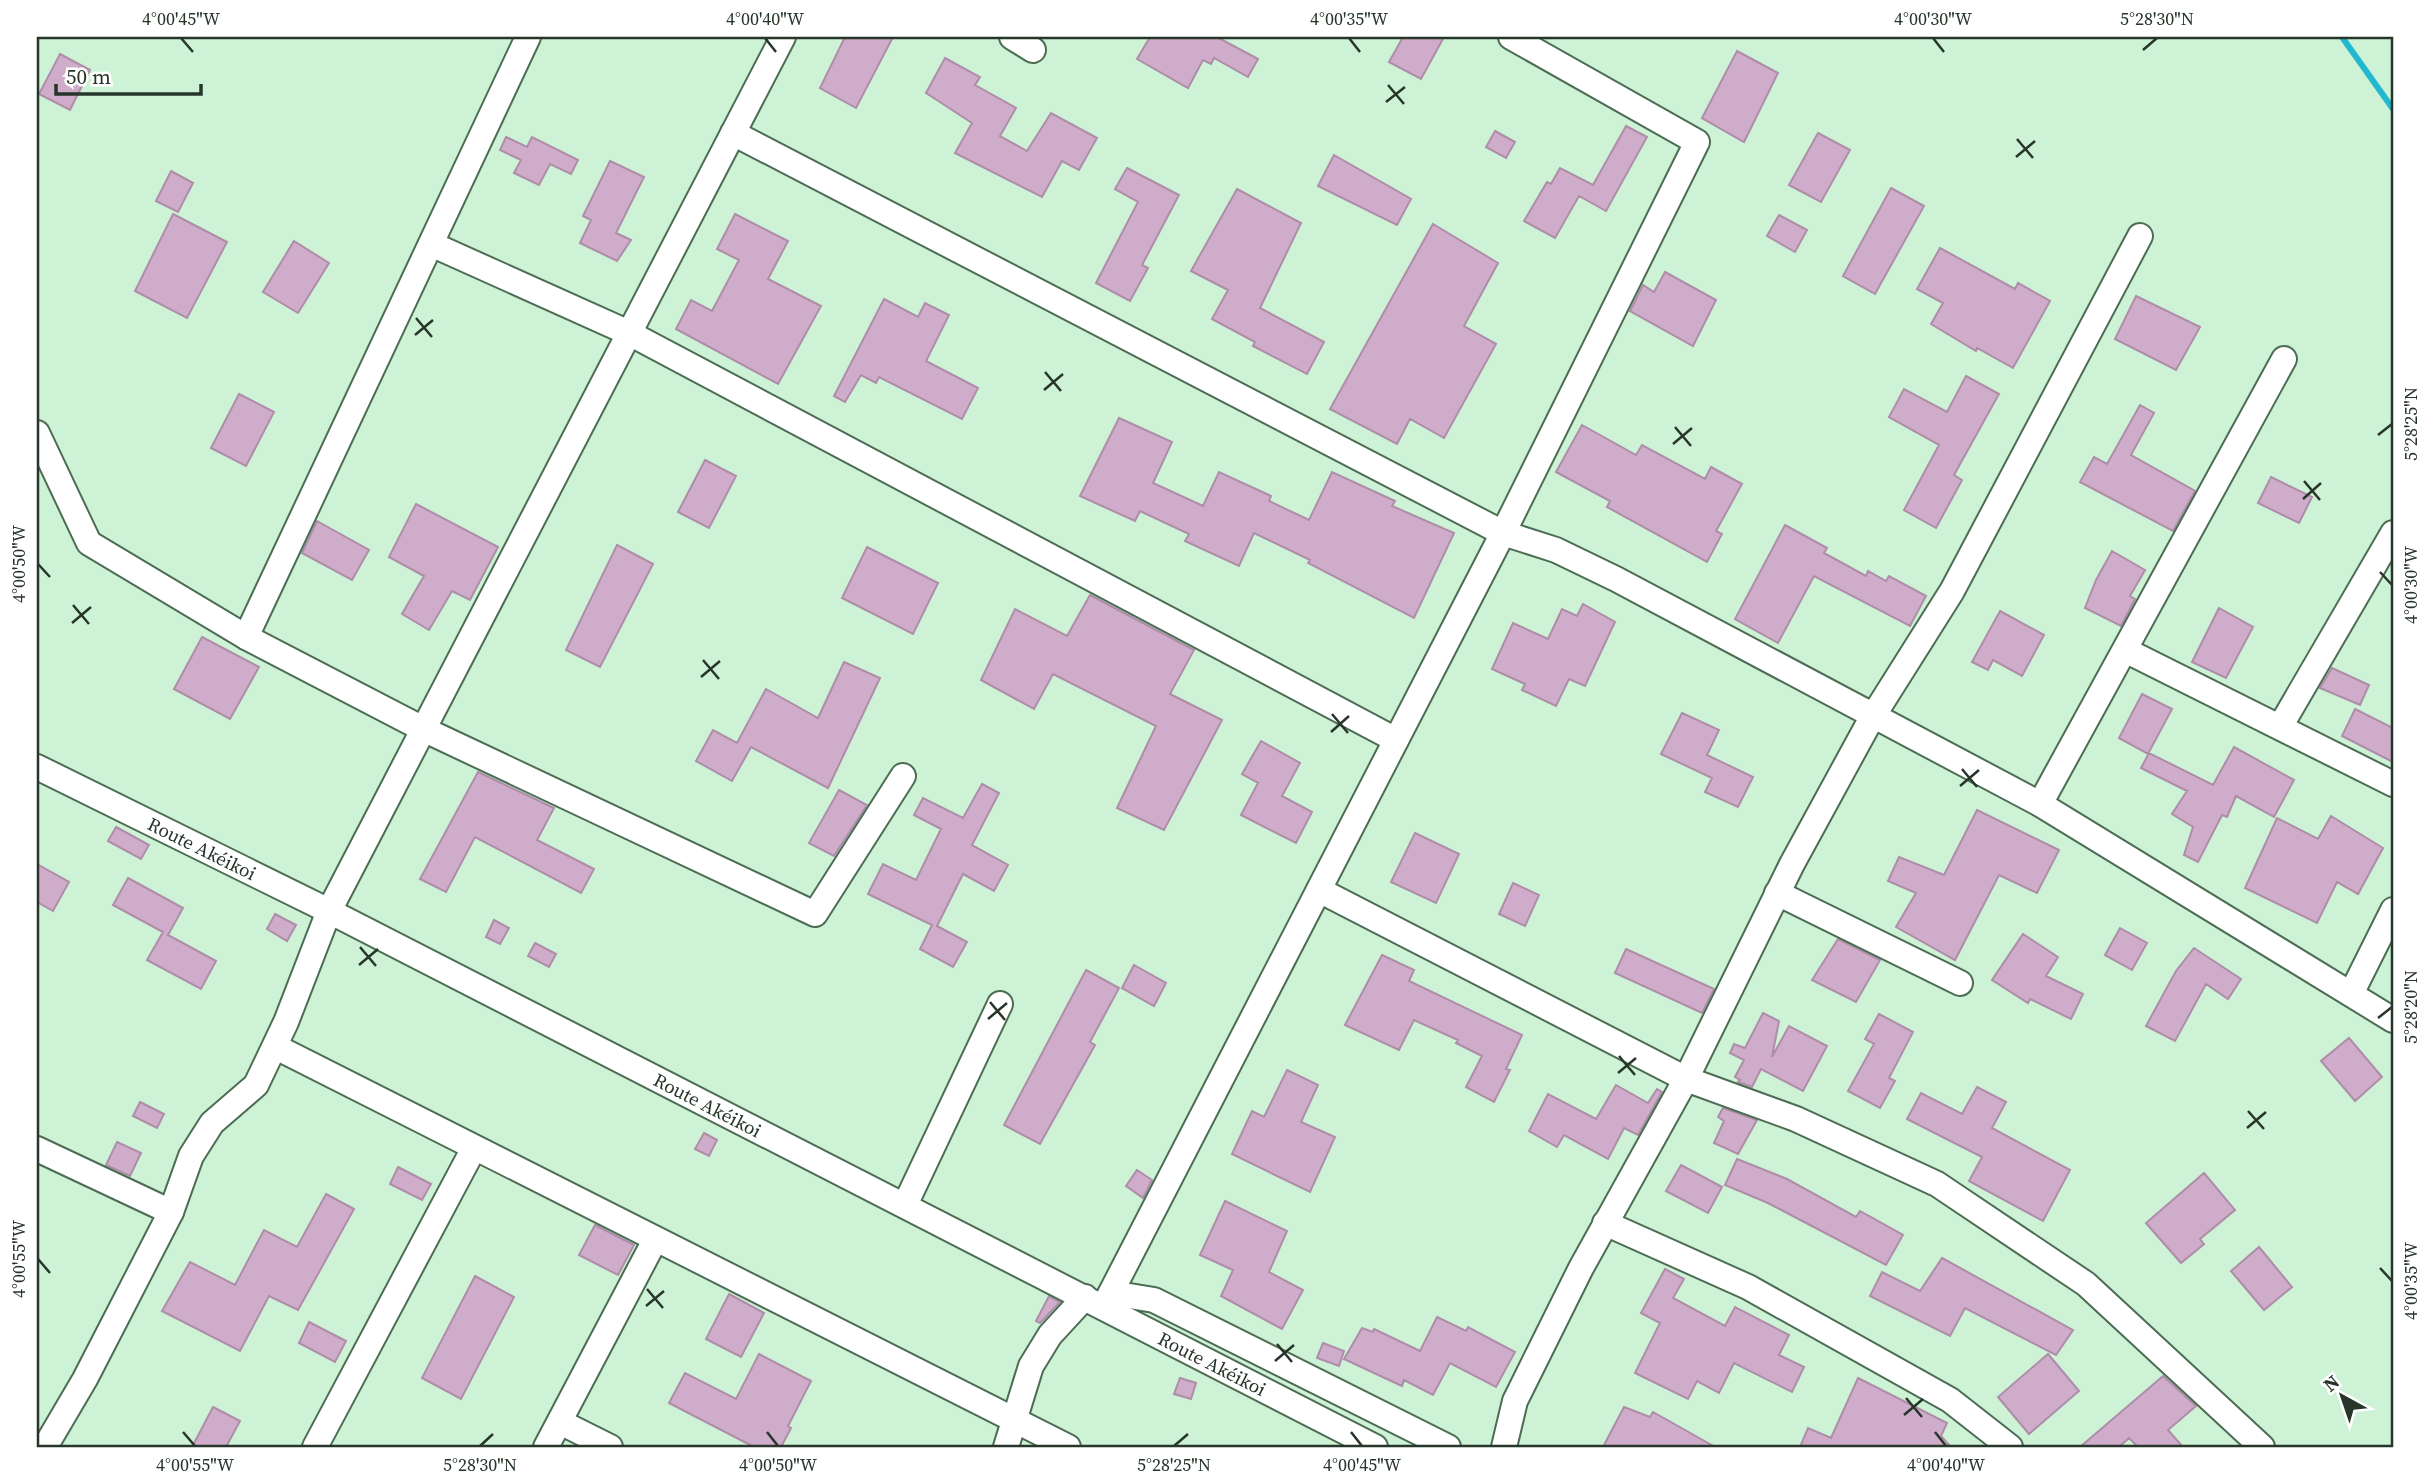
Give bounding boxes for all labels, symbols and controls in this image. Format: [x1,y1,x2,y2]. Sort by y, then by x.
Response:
text: 4°00'45"W [142,6,221,31]
text: 4°00'40"W [726,6,805,31]
text: 4°00'35"W [1310,6,1389,31]
text: 4°00'30"W [1894,6,1973,31]
text: 5°28'30"N [2120,6,2194,31]
scale bar [56,52,201,96]
text: 50 m [66,62,111,91]
text: 5°28'25"N [2398,387,2423,461]
text: 4°00'50"W [6,524,31,603]
text: 4°00'30"W [2398,545,2423,624]
street label: Route Akéikoi [143,811,261,886]
text: 5°28'20"N [2398,970,2423,1044]
street label: Route Akéikoi [649,1067,766,1144]
text: 4°00'55"W [6,1219,31,1298]
text: 4°00'35"W [2398,1241,2423,1320]
street label: Route Akéikoi [1154,1325,1271,1402]
north arrow [2308,1362,2378,1432]
text: N [2317,1368,2345,1397]
text: 4°00'55"W [156,1452,235,1477]
text: 5°28'30"N [443,1452,517,1477]
text: 4°00'50"W [739,1452,818,1477]
text: 5°28'25"N [1137,1452,1211,1477]
text: 4°00'45"W [1323,1452,1402,1477]
text: 4°00'40"W [1907,1452,1986,1477]

